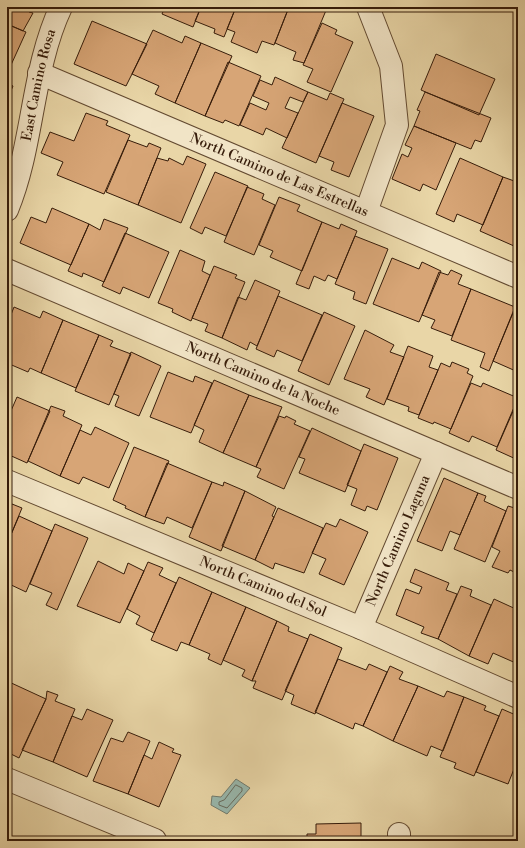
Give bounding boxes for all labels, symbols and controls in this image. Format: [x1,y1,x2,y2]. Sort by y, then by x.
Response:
street label: East Camino Rosa [18,26,61,143]
street label: North Camino de Las Estrellas [187,129,371,221]
street label: North Camino de la Noche [183,338,343,420]
street label: North Camino Laguna [362,472,435,609]
street label: North Camino del Sol [197,553,329,622]

